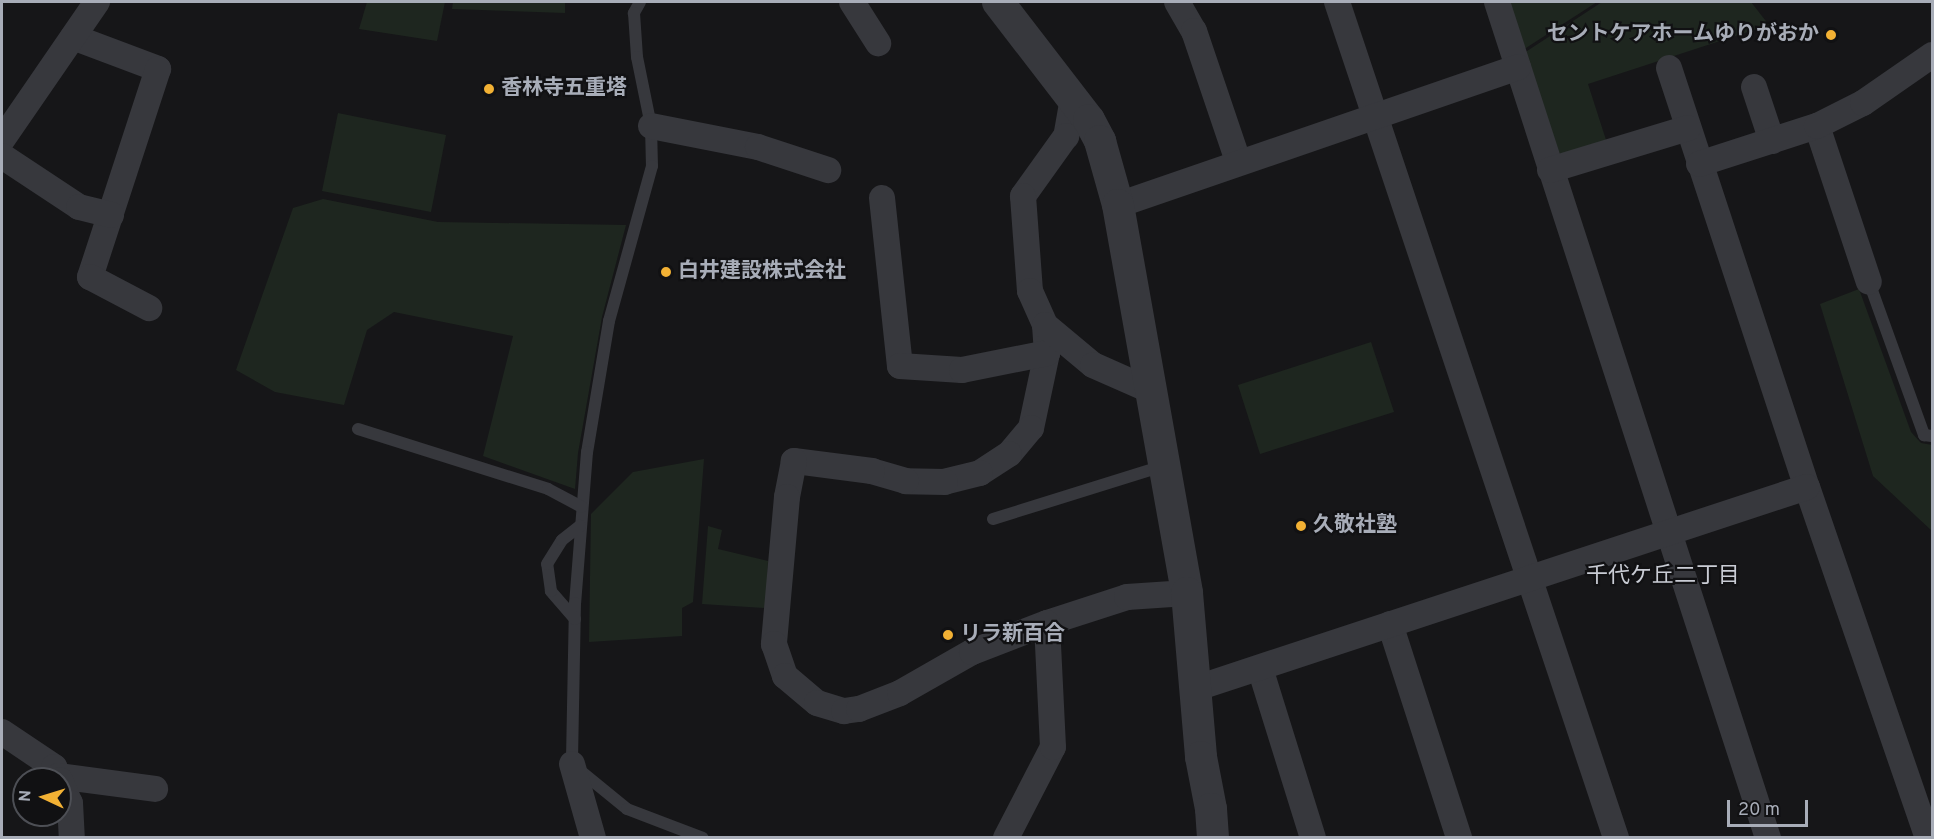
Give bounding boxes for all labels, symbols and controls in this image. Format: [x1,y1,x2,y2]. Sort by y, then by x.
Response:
place label: セントケアホームゆりがおか [1546,22,1819,48]
marker: セントケアホームゆりがおか [1824,28,1838,42]
place label: 香林寺五重塔 [501,76,627,102]
marker: 香林寺五重塔 [482,82,496,96]
place label: 白井建設株式会社 [678,259,846,285]
marker: 白井建設株式会社 [659,265,673,279]
place label: 久敬社塾 [1313,513,1397,539]
marker: 久敬社塾 [1294,519,1308,533]
district label: 千代ケ丘二丁目 [1586,564,1740,590]
place label: リラ新百合 [960,622,1065,648]
marker: リラ新百合 [941,628,955,642]
north arrow [12,767,72,827]
scale bar [1730,788,1811,826]
text: N [16,789,36,802]
text: 20 m [1738,799,1780,822]

